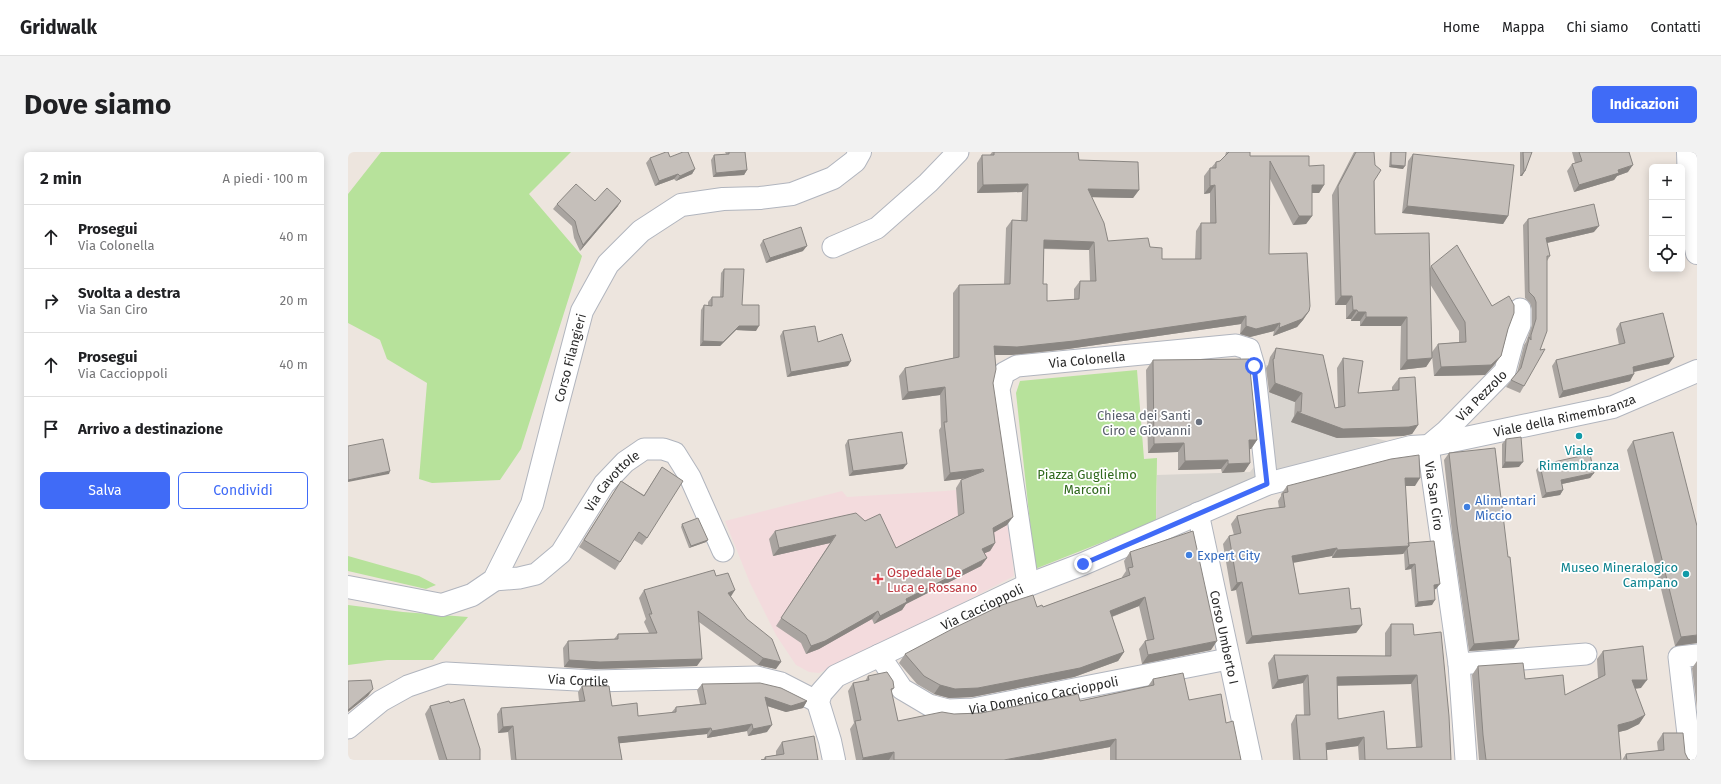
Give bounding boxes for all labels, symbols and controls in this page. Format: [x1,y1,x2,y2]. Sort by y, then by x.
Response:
text: Gridwalk [20,16,97,39]
text: Home [1443,19,1480,36]
text: Mappa [1502,19,1545,36]
text: Chi siamo [1567,19,1628,36]
text: Contatti [1650,19,1701,36]
button: Indicazioni [1592,86,1697,123]
text: Dove siamo [24,88,171,121]
map controls [1649,164,1685,272]
button: + [1649,164,1685,200]
text: 2 min [40,168,82,189]
text: A piedi · 100 m [222,171,308,186]
button: − [1649,200,1685,236]
text: Prosegui [78,220,137,238]
icon: ahead [40,226,62,248]
text: 40 m [279,229,308,244]
button: locate [1649,236,1685,272]
text: Via Colonella [78,238,155,253]
text: Svolta a destra [78,284,180,302]
icon: right [40,290,62,312]
text: 20 m [280,293,308,308]
text: Via San Ciro [78,302,148,317]
street label: Corso Filangieri [551,312,589,404]
text: Prosegui [78,348,137,366]
street label: Via Colonella [1048,348,1126,370]
icon: ahead [40,354,62,376]
text: 40 m [279,357,308,372]
route start [1245,357,1263,375]
text: Via Caccioppoli [78,366,168,381]
street label: Via Pezzolo [1453,367,1510,424]
street label: Viale della Rimembranza [1492,391,1638,439]
place label: Chiesa dei Santi Ciro e Giovanni [1097,408,1191,438]
marker: Chiesa dei Santi Ciro e Giovanni [1194,417,1204,427]
icon: arrive [40,418,62,440]
text: Arrivo a destinazione [78,420,223,438]
marker: Viale Rimembranza [1574,431,1584,441]
place label: Viale Rimembranza [1539,443,1619,473]
street label: Via Cavottole [581,447,642,514]
street label: Via San Ciro [1422,460,1446,532]
park label: Piazza Guglielmo Marconi [1037,467,1137,497]
button: Salva [40,472,170,509]
button: Condividi [178,472,308,509]
place label: Alimentari Miccio [1475,493,1536,523]
marker: Alimentari Miccio [1462,502,1472,512]
place label: Expert City [1197,548,1261,563]
marker: Expert City [1184,550,1194,560]
route end [1074,555,1092,573]
place label: Museo Mineralogico Campano [1561,560,1678,590]
place label: Ospedale De Luca e Rossano [887,565,977,595]
marker: Museo Mineralogico Campano [1681,569,1691,579]
marker: Ospedale De Luca e Rossano [872,573,884,585]
street label: Via Caccioppoli [938,581,1026,633]
street label: Corso Umberto I [1207,589,1242,685]
street label: Via Cortile [548,671,608,689]
street label: Via Domenico Caccioppoli [969,673,1120,717]

